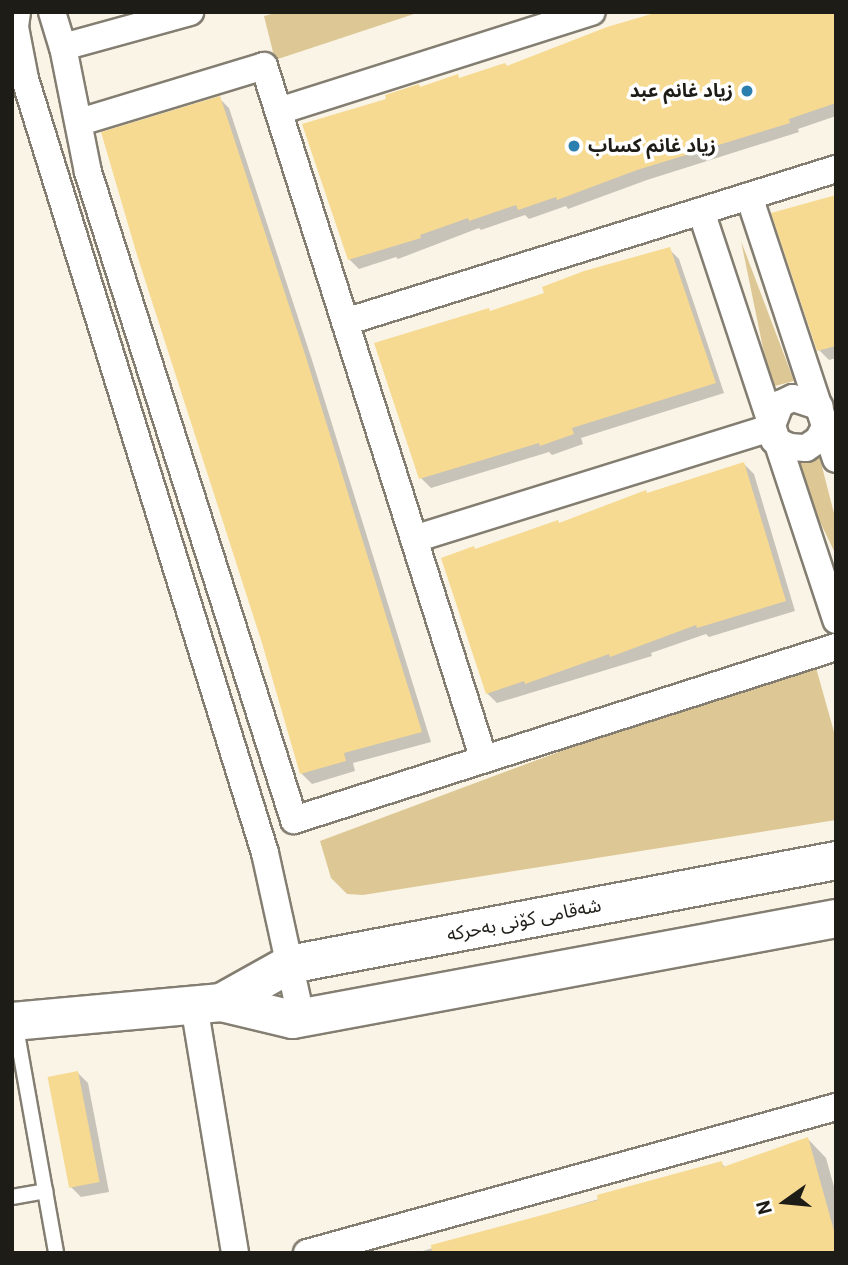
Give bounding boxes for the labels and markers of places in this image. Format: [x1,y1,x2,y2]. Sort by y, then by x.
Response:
place label: زياد غانم عبد [630,80,733,102]
marker: زياد غانم عبد [739,83,755,99]
place label: زياد غانم كساب [588,135,716,157]
marker: زياد غانم كساب [566,138,582,154]

